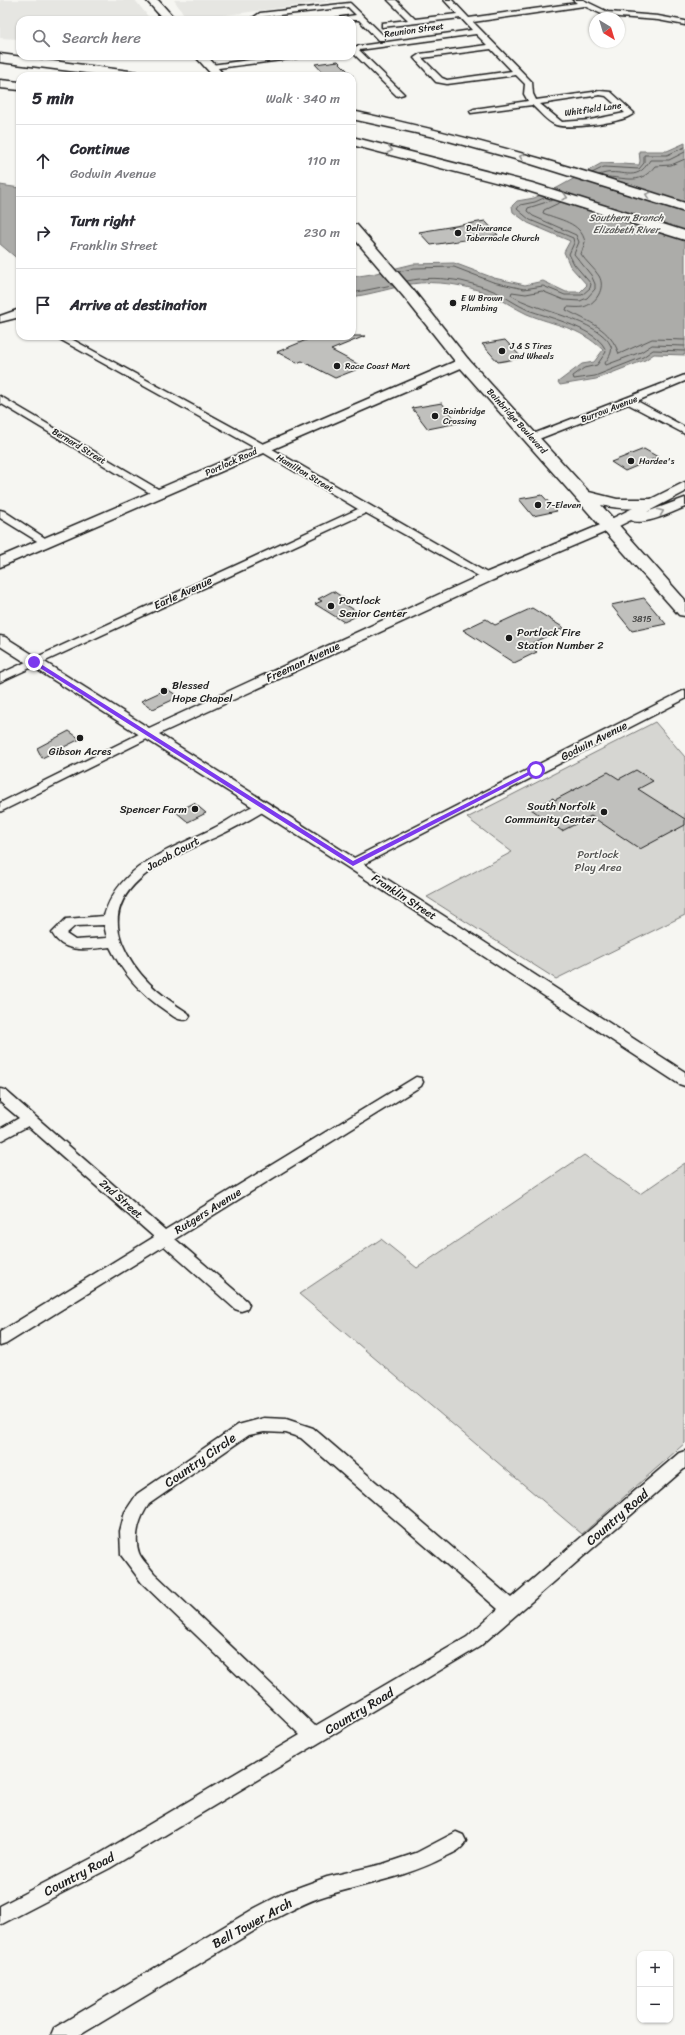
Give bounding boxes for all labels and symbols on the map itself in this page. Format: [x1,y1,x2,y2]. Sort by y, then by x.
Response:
north arrow [589,12,625,48]
street label: Reunion Street [383,18,445,42]
street label: Whitfield Lane [564,97,623,121]
one-way arrow [386,145,393,154]
one-way arrow [519,153,526,162]
one-way arrow [561,192,568,201]
one-way arrow [645,192,652,200]
water label: Southern Branch Elizabeth River [589,209,665,239]
place label: Deliverance Tabernacle Church [466,220,540,246]
marker: Deliverance Tabernacle Church [453,228,463,238]
place label: E W Brown Plumbing [461,290,503,316]
marker: E W Brown Plumbing [448,298,458,308]
place label: J & S Tires and Wheels [509,338,555,364]
marker: J & S Tires and Wheels [497,346,507,356]
place label: Race Coast Mart [345,358,411,374]
marker: Race Coast Mart [332,361,342,371]
street label: Bainbridge Boulevard [483,384,552,459]
street label: Burrow Avenue [578,391,640,427]
place label: Bainbridge Crossing [443,403,486,429]
marker: Bainbridge Crossing [430,411,440,421]
street label: Bernard Street [49,424,109,468]
street label: Portlock Road [202,443,261,481]
street label: Hamilton Street [273,450,337,497]
place label: Hardee's [639,453,675,469]
marker: Hardee's [626,456,636,466]
place label: 7-Eleven [546,497,581,513]
marker: 7-Eleven [533,500,543,510]
one-way arrow [658,508,665,516]
street label: Earle Avenue [151,571,216,615]
place label: Portlock Senior Center [339,591,408,623]
marker: Portlock Senior Center [326,601,336,611]
house number: 3815 [632,611,652,627]
place label: Portlock Fire Station Number 2 [517,623,604,655]
marker: Portlock Fire Station Number 2 [504,633,514,643]
street label: Freeman Avenue [263,636,344,687]
route end [25,653,43,671]
place label: Blessed Hope Chapel [172,676,233,708]
marker: Blessed Hope Chapel [159,686,169,696]
street label: Godwin Avenue [557,716,631,766]
marker: Gibson Acres [75,733,85,743]
place label: Gibson Acres [49,742,112,761]
route start [527,761,545,779]
place label: South Norfolk Community Center [505,797,597,829]
place label: Spencer Farm [120,800,187,819]
marker: Spencer Farm [190,804,200,814]
marker: South Norfolk Community Center [599,807,609,817]
street label: Jacob Court [142,832,203,877]
park label: Portlock Play Area [575,845,622,877]
street label: Franklin Street [368,869,441,925]
street label: 2nd Street [95,1174,147,1224]
street label: Rutgers Avenue [171,1183,246,1239]
street label: Country Circle [159,1426,241,1493]
street label: Country Road [580,1482,655,1551]
street label: Country Road [320,1681,399,1741]
street label: Country Road [39,1845,120,1902]
street label: Bell Tower Arch [207,1891,297,1955]

